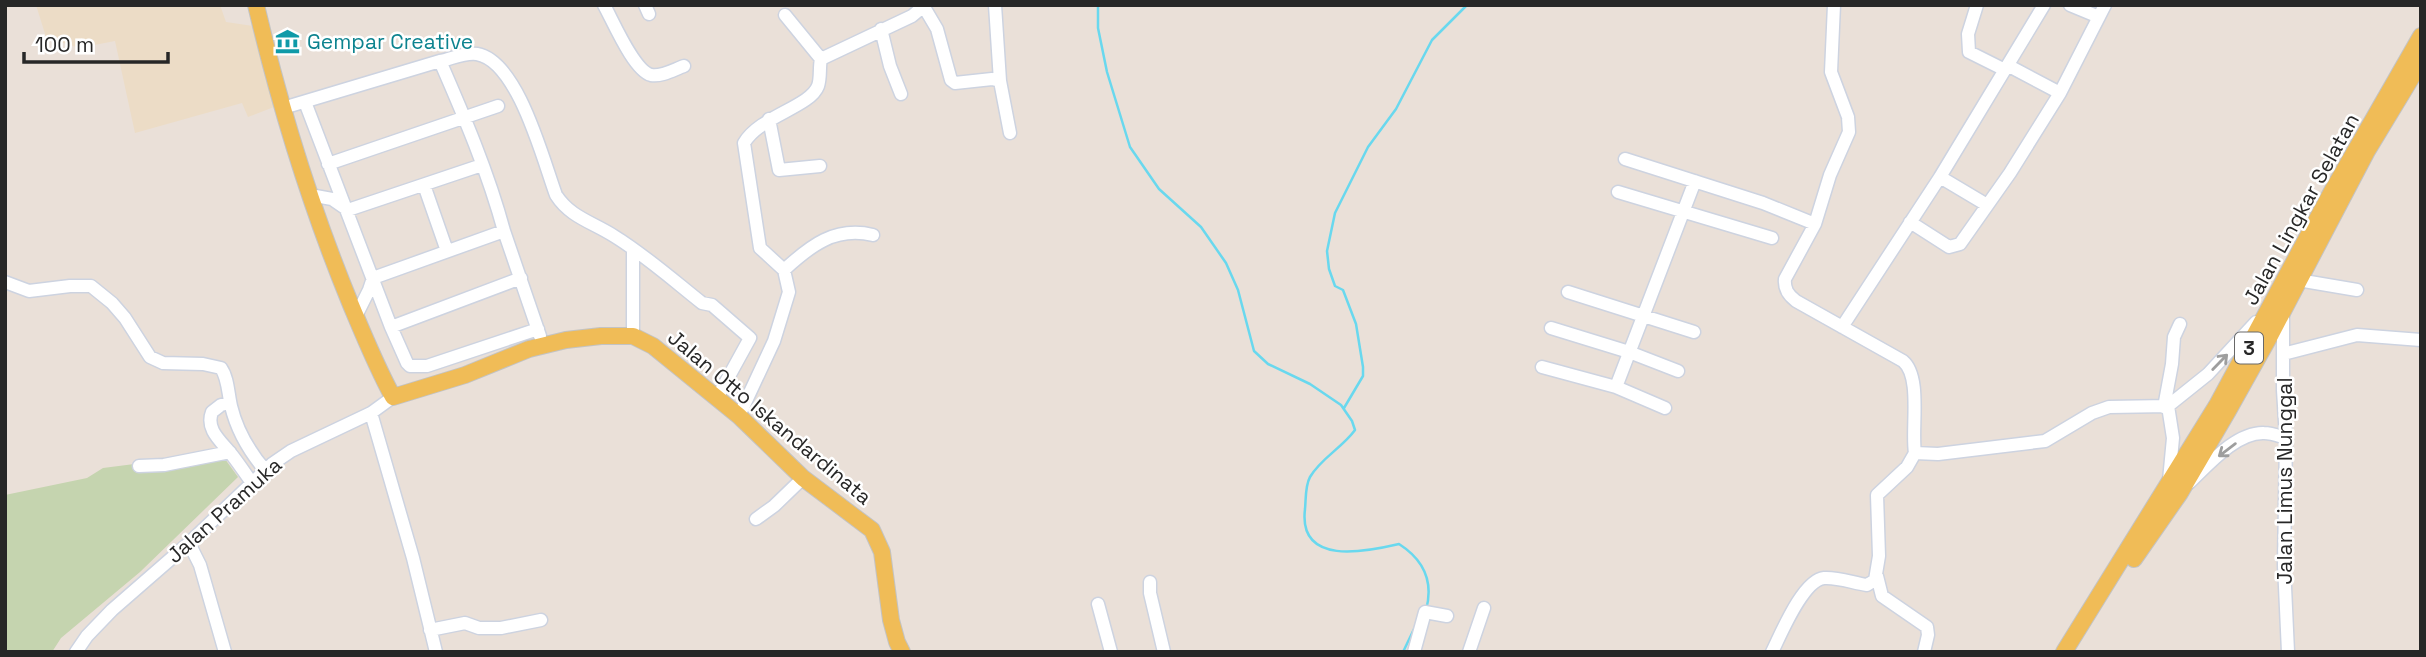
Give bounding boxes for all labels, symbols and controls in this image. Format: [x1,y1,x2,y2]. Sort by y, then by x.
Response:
scale bar [24,21,168,65]
museum icon: Gempar Creative [273,27,301,55]
place label: Gempar Creative [307,28,473,55]
text: 100 m [35,31,94,58]
street label: Jalan Lingkar Selatan [2237,108,2365,310]
street label: Jalan Otto Iskandardinata [662,324,878,510]
road number: 3 [2235,332,2263,364]
one-way arrow [2212,354,2229,371]
street label: Jalan Limus Nunggal [2271,377,2298,585]
one-way arrow [2219,442,2237,457]
street label: Jalan Pramuka [161,451,287,569]

